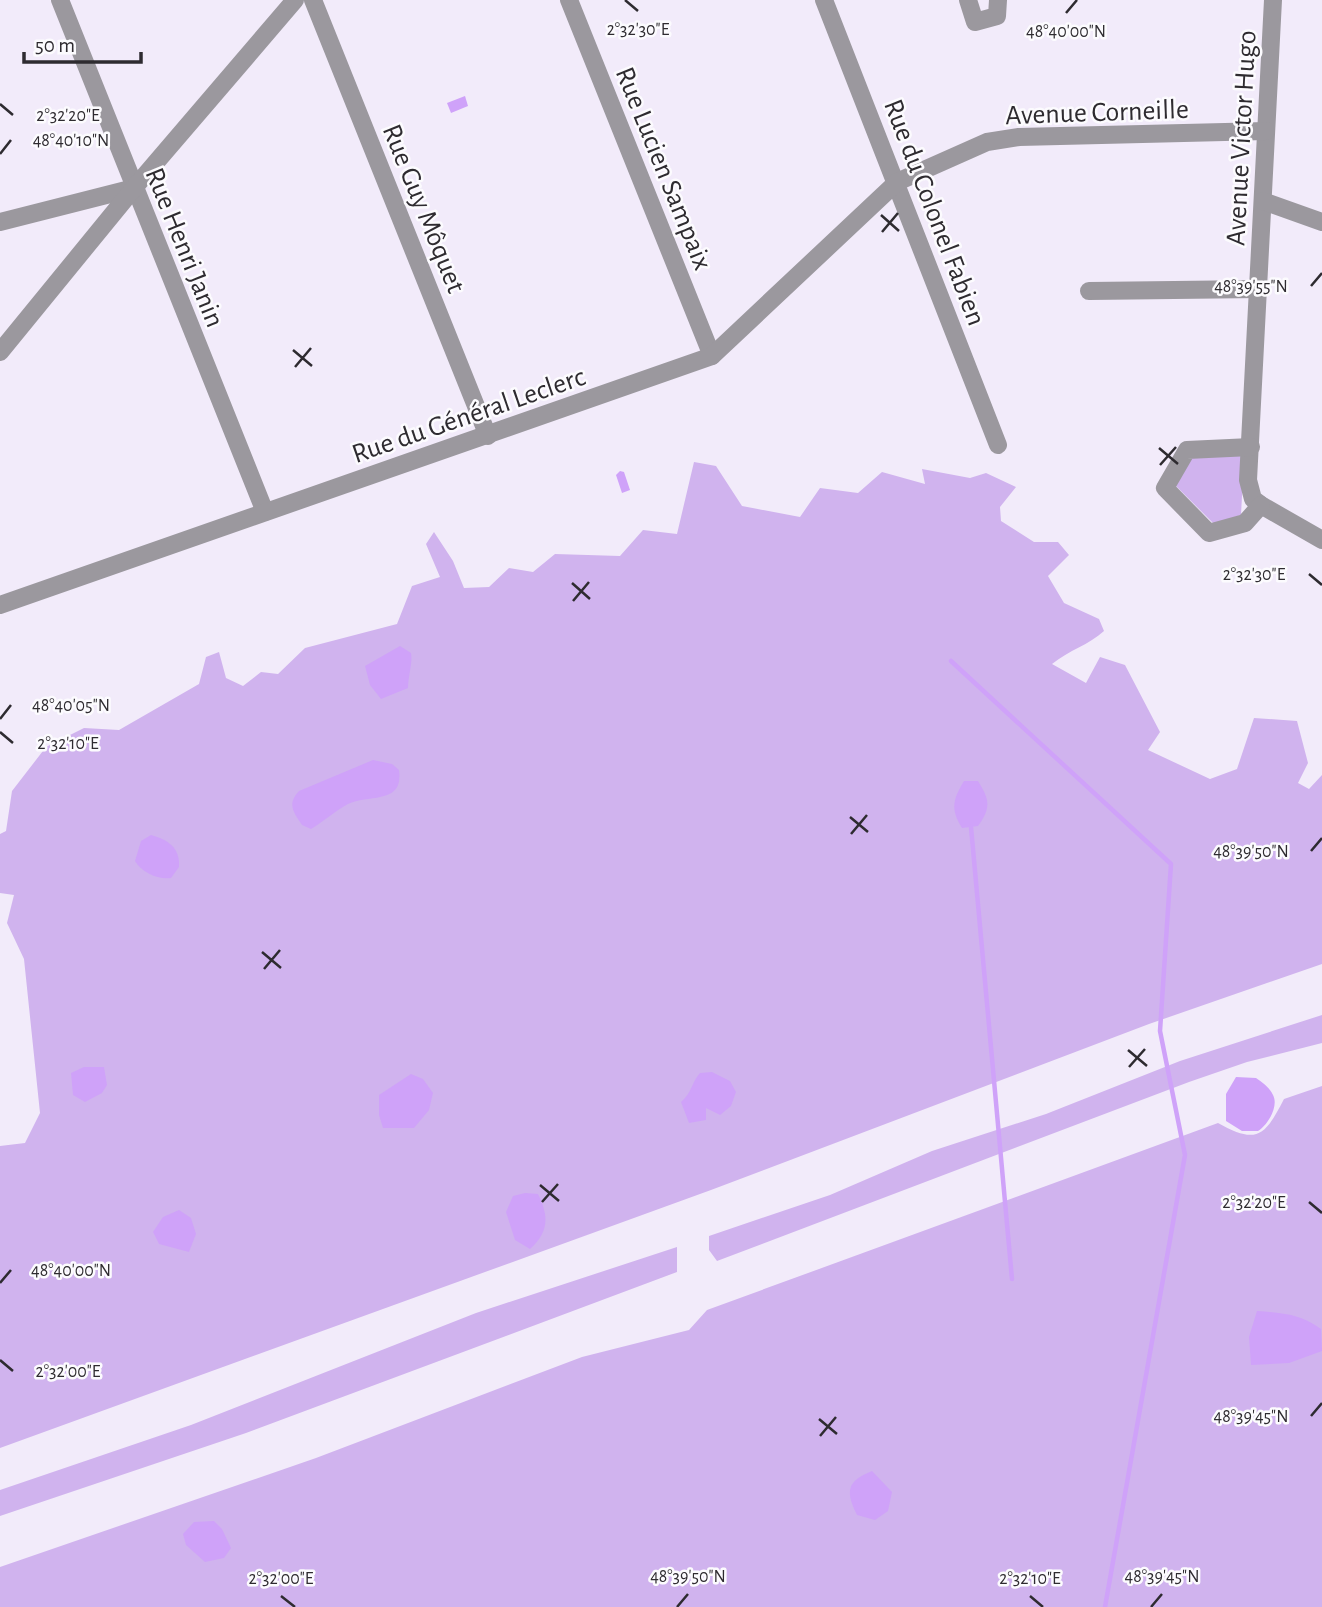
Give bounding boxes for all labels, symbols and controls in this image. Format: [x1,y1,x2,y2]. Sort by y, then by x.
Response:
scale bar [24,21,142,65]
text: 2°32'30"E [607,21,670,39]
text: 48°40'00"N [1026,23,1106,41]
street label: Avenue Victor Hugo [1222,30,1262,247]
text: 50 m [35,35,75,56]
street label: Rue Lucien Sampaix [610,63,717,274]
street label: Rue du Colonel Fabien [878,96,990,330]
street label: Avenue Corneille [1005,96,1189,130]
text: 2°32'20"E [36,107,100,125]
street label: Rue Guy Môquet [377,120,470,297]
text: 48°40'10"N [33,132,109,150]
street label: Rue Henri Janin [139,164,229,331]
text: 48°39'55"N [1214,278,1288,296]
street label: Rue du Général Leclerc [349,363,589,469]
text: 2°32'30"E [1223,566,1286,584]
text: 48°40'05"N [32,697,110,715]
text: 2°32'10"E [37,735,99,753]
text: 48°39'50"N [1213,843,1289,861]
text: 2°32'20"E [1222,1194,1286,1212]
text: 48°40'00"N [31,1262,111,1280]
text: 2°32'00"E [36,1363,101,1381]
text: 48°39'45"N [1214,1408,1288,1426]
text: 48°39'50"N [650,1568,726,1586]
text: 48°39'45"N [1125,1568,1199,1586]
text: 2°32'00"E [249,1570,314,1588]
text: 2°32'10"E [999,1570,1061,1588]

